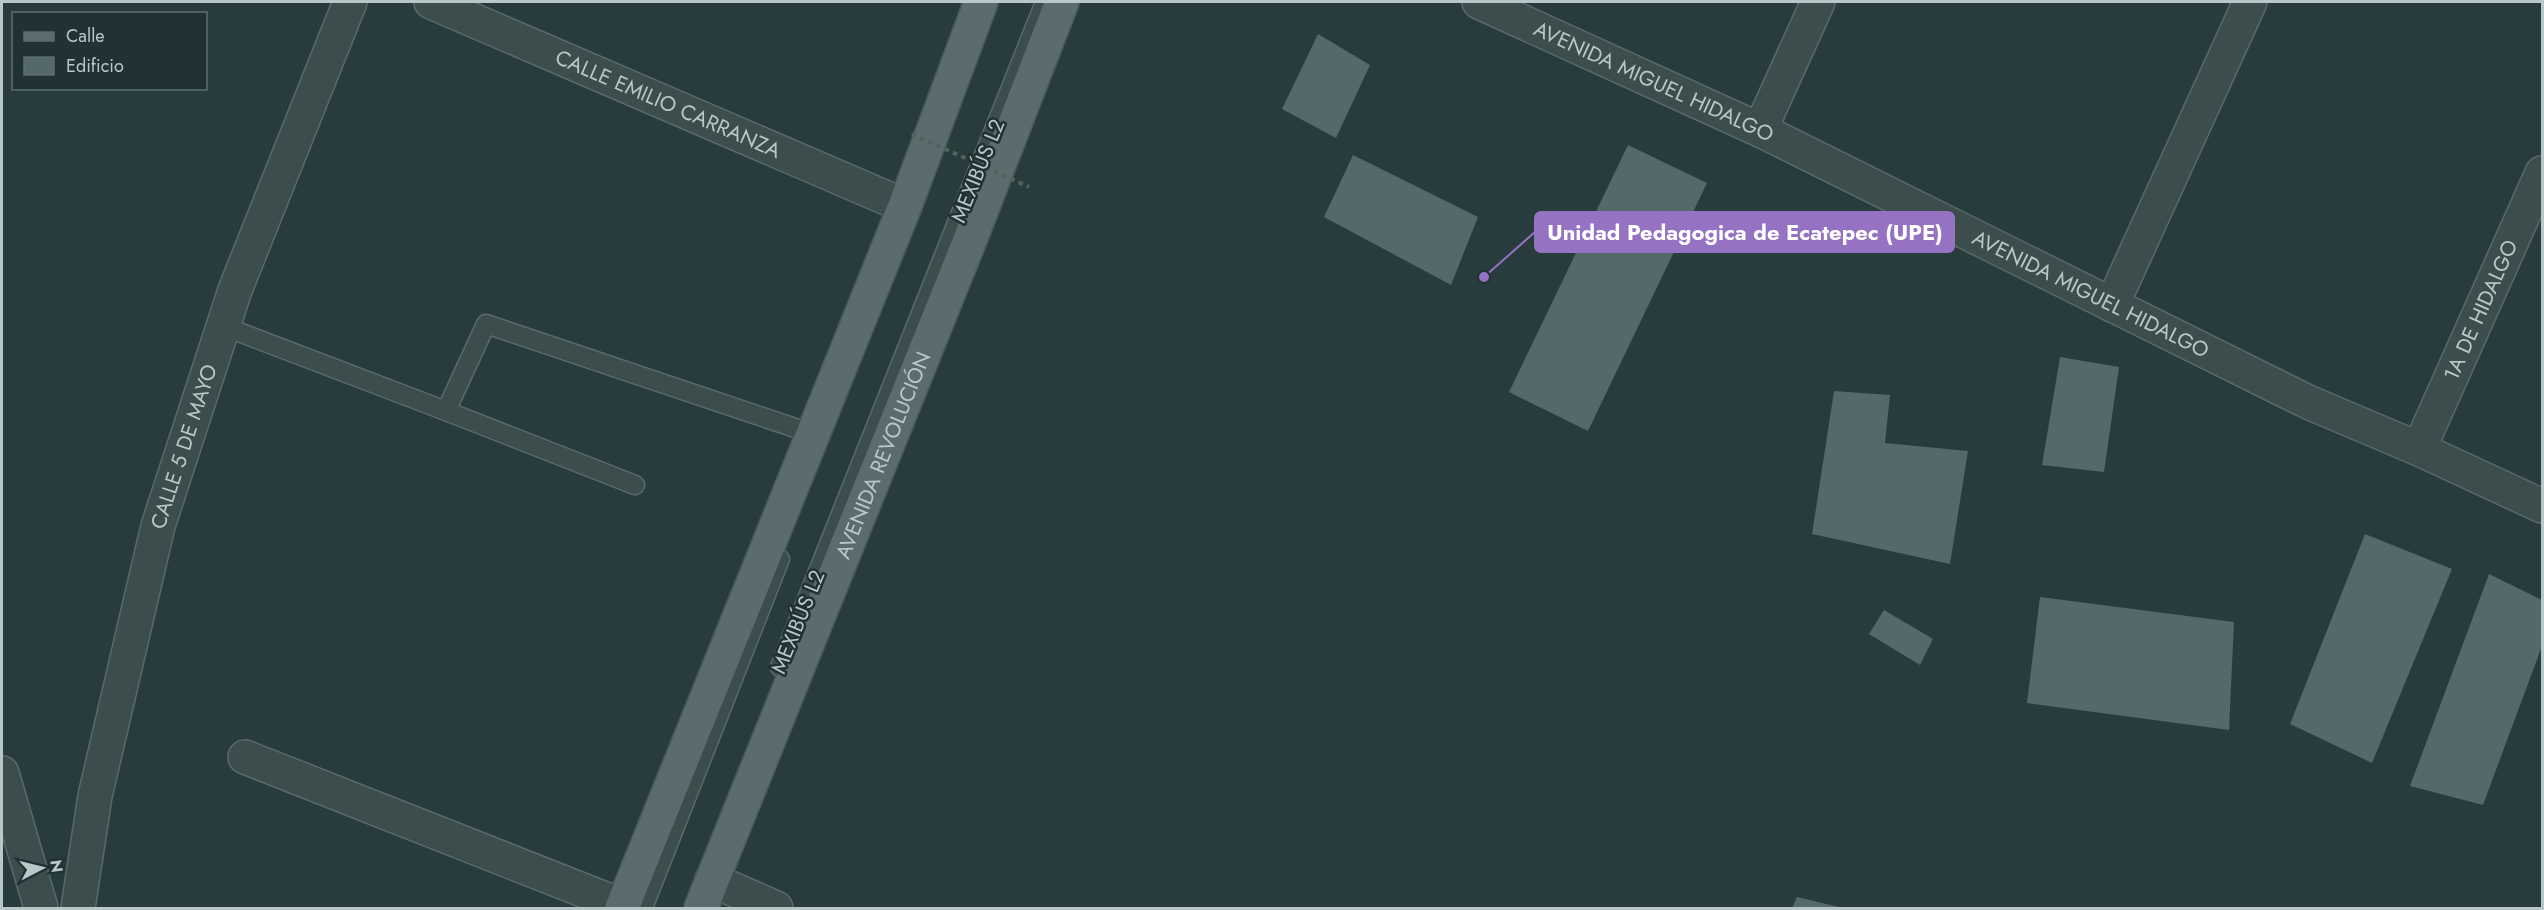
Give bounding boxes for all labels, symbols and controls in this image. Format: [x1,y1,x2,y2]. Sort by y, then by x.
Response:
legend [12,12,207,90]
street label: AVENIDA MIGUEL HIDALGO [1529,14,1779,149]
text: Calle [66,23,105,49]
street label: CALLE EMILIO CARRANZA [550,42,786,166]
text: Edificio [66,53,124,79]
street label: MEXIBÚS L2 [944,115,1012,227]
callout: Unidad Pedagogica de Ecatepec (UPE) [1535,212,1954,252]
text: Unidad Pedagogica de Ecatepec (UPE) [1547,216,1943,248]
street label: AVENIDA MIGUEL HIDALGO [1967,223,2214,366]
street label: 1A DE HIDALGO [2436,235,2525,385]
street label: AVENIDA REVOLUCIÓN [828,347,938,563]
street label: CALLE 5 DE MAYO [143,360,225,533]
street label: MEXIBÚS L2 [764,566,832,678]
north arrow [12,838,72,898]
text: N [44,859,69,874]

